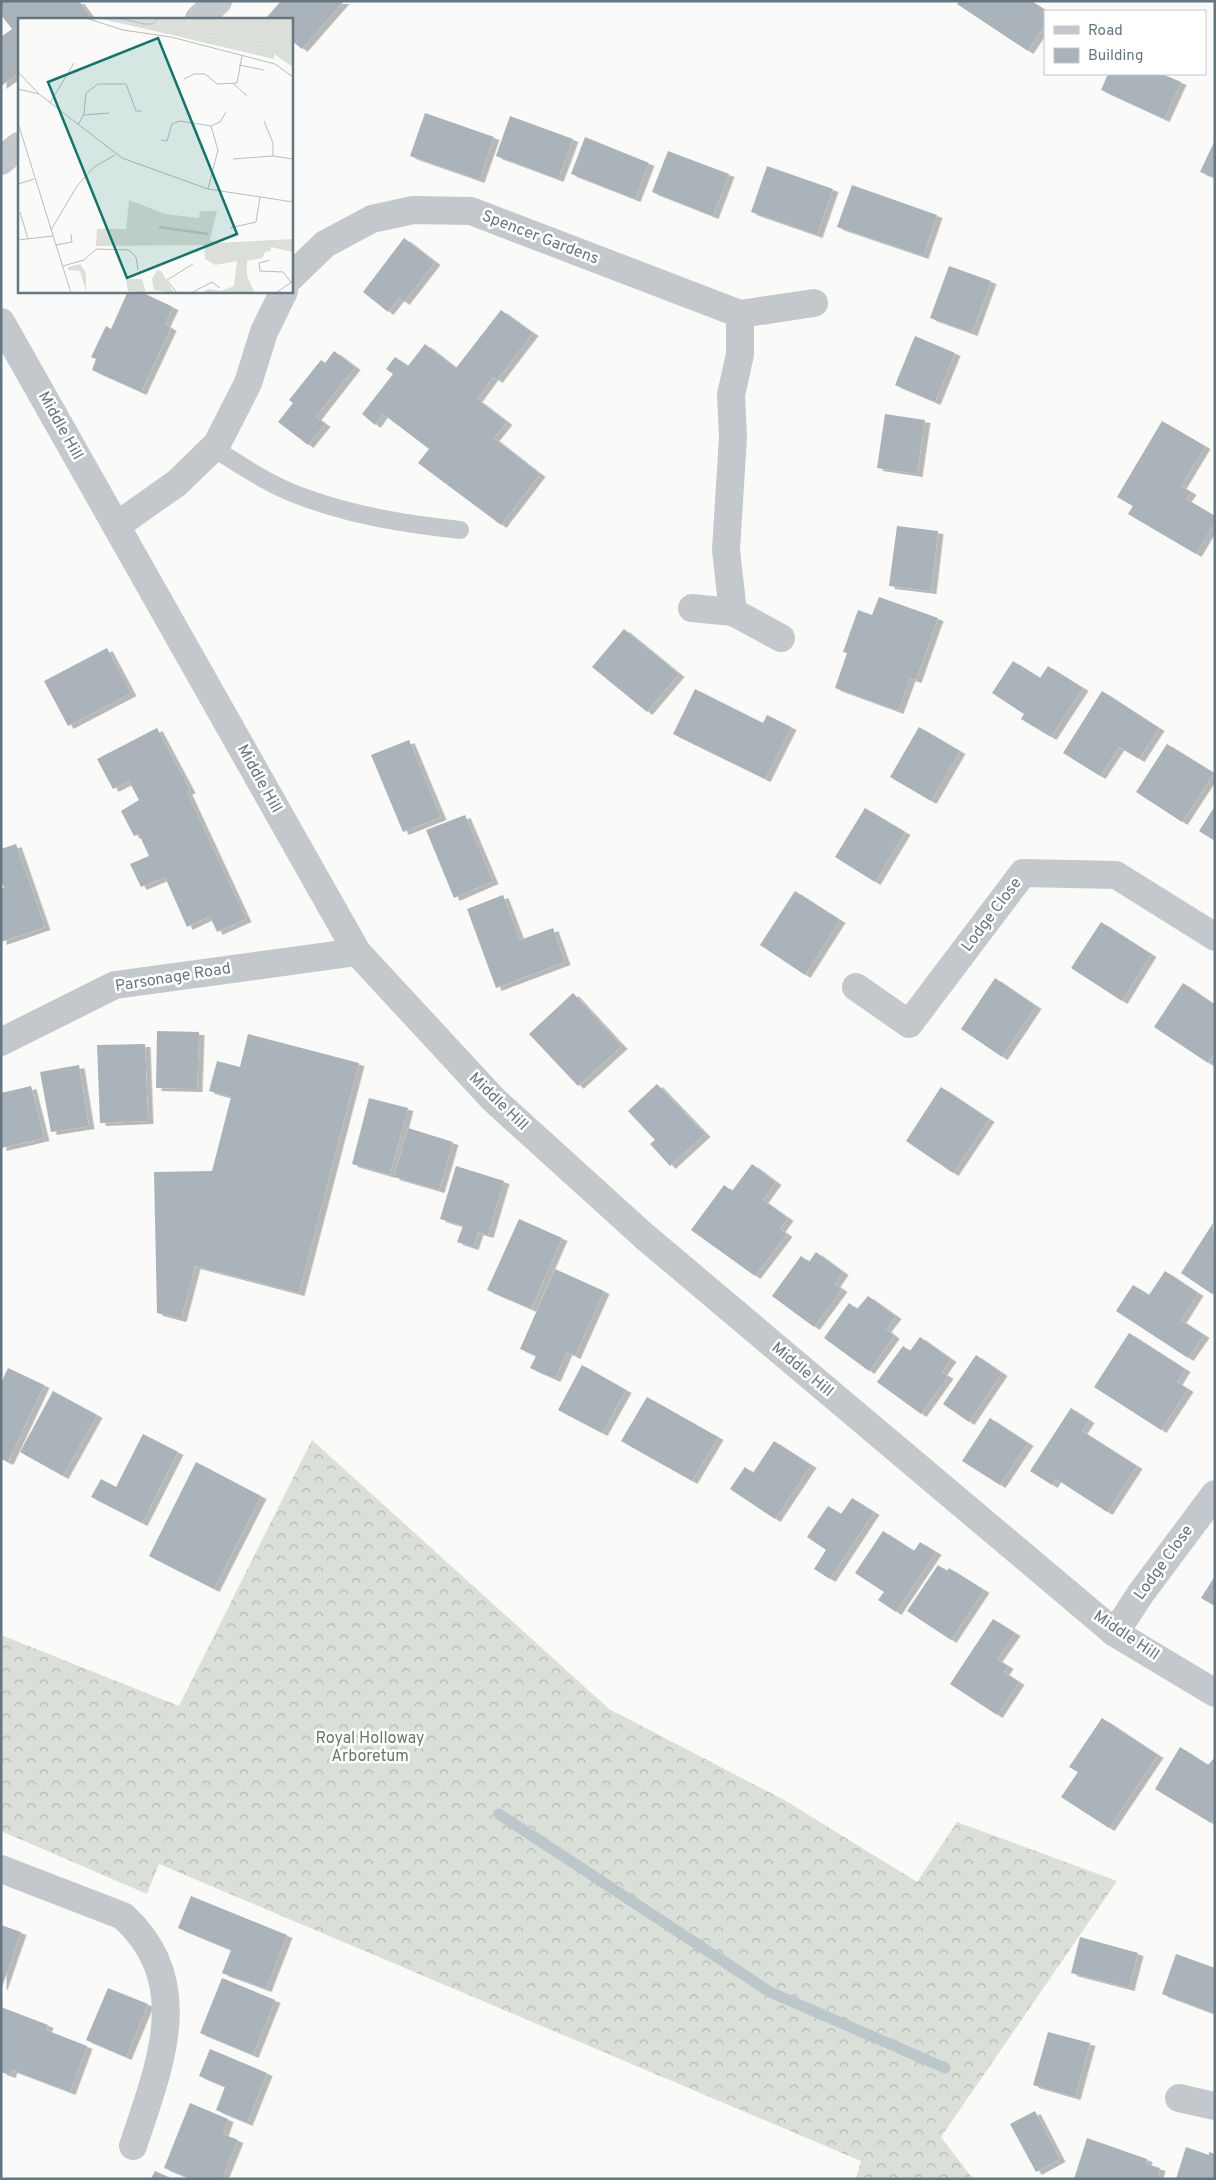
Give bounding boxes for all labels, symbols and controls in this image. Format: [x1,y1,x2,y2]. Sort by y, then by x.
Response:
legend [1044,10,1206,75]
inset map [18,18,292,292]
text: Road [1088,22,1123,41]
text: Building [1088,47,1143,66]
street label: Spencer Gardens [479,207,601,269]
street label: Middle Hill [33,388,87,464]
street label: Middle Hill [232,741,286,817]
street label: Lodge Close [958,874,1026,956]
street label: Parsonage Road [114,959,232,997]
street label: Middle Hill [464,1069,532,1135]
street label: Middle Hill [767,1338,837,1402]
street label: Lodge Close [1130,1522,1198,1604]
street label: Middle Hill [1089,1607,1163,1665]
park label: Royal Holloway Arboretum [315,1729,425,1767]

